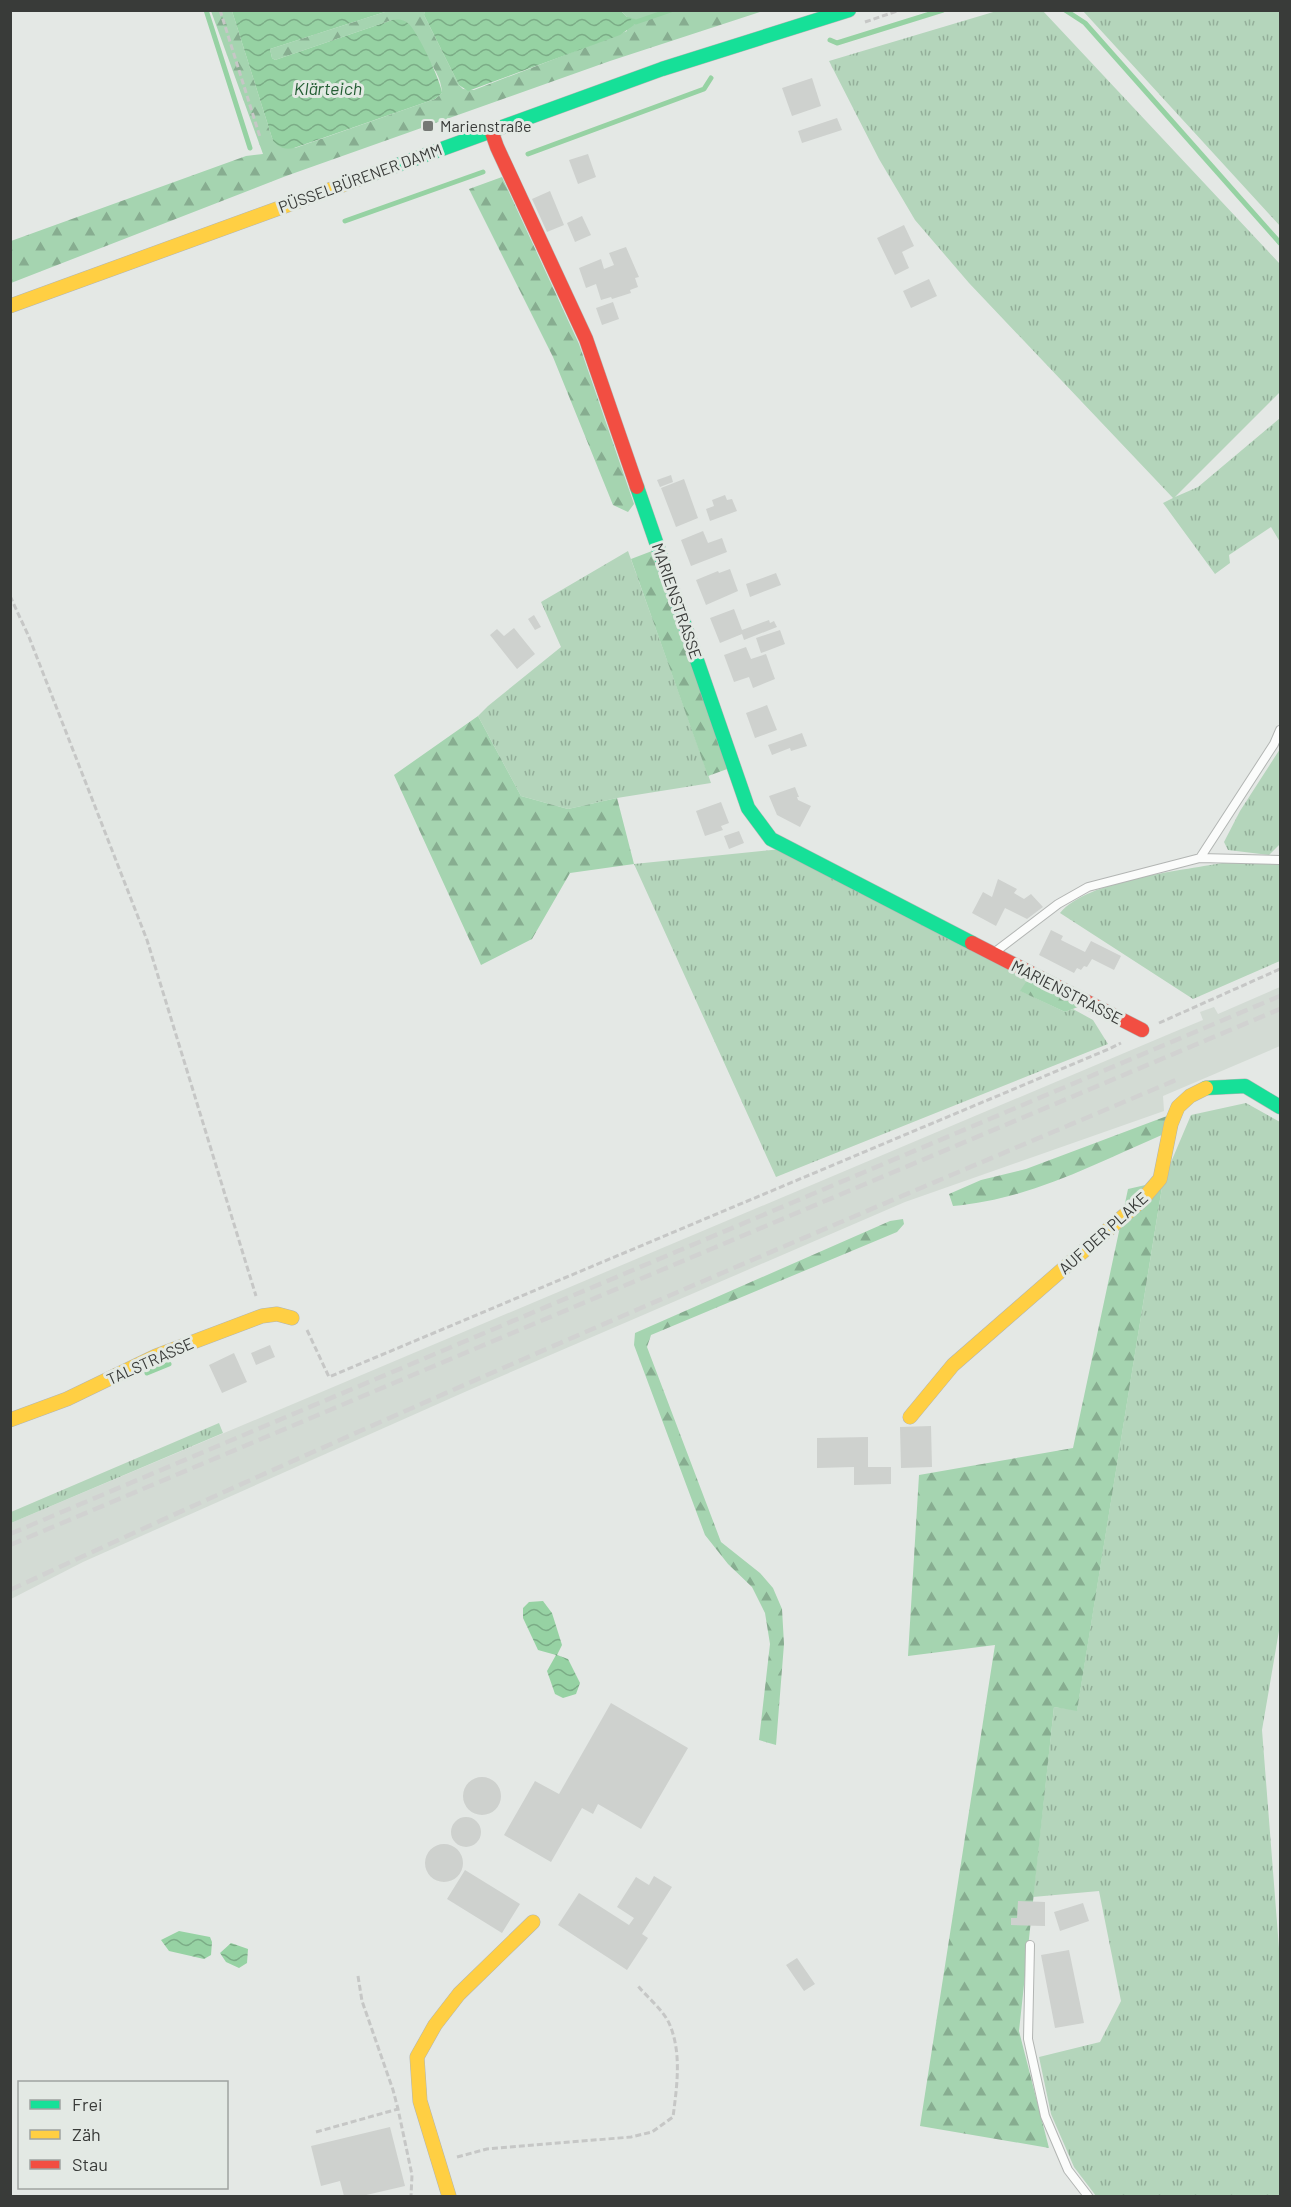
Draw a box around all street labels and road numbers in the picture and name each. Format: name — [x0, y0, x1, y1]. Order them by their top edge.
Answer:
street label: PÜSSELBÜRENER DAMM — [276, 139, 444, 216]
street label: MARIENSTRASSE — [649, 540, 706, 661]
street label: MARIENSTRASSE — [1009, 955, 1126, 1028]
street label: AUF DER PLAKE — [1054, 1188, 1151, 1278]
street label: TALSTRASSE — [103, 1333, 196, 1388]

